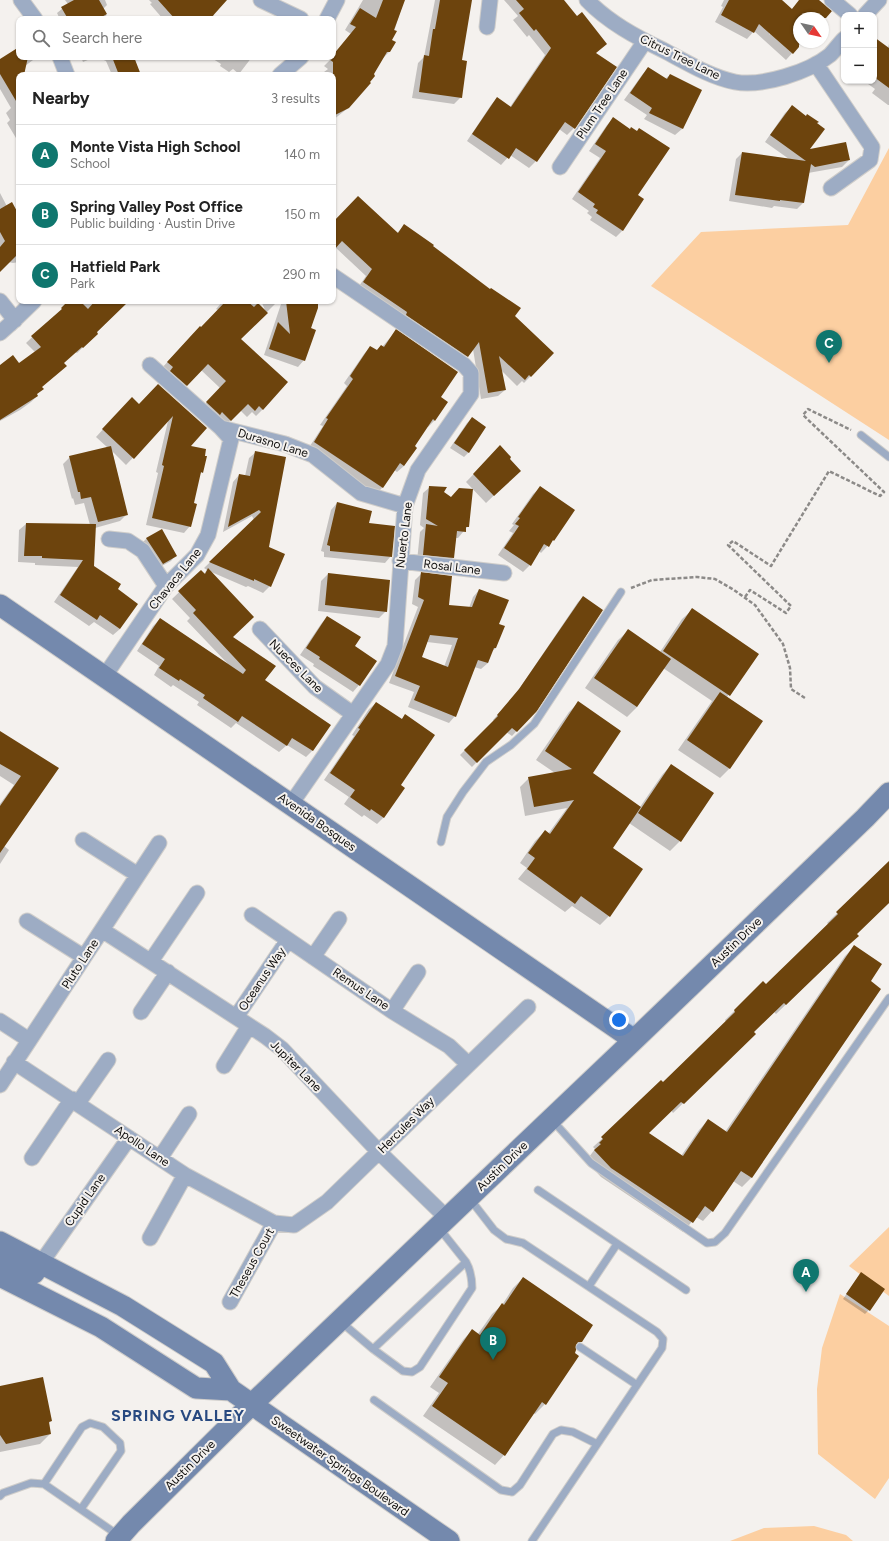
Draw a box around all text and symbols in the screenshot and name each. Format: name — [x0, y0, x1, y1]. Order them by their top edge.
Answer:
north arrow — [793, 12, 829, 48]
map controls — [841, 12, 877, 84]
button: + — [841, 12, 877, 48]
search box — [16, 16, 336, 60]
icon: search — [30, 27, 52, 49]
text: Search here — [62, 29, 142, 47]
street label: Citrus Tree Lane — [638, 32, 723, 83]
button: − — [841, 48, 877, 84]
street label: Plum Tree Lane — [573, 66, 631, 142]
text: Nearby — [32, 88, 90, 108]
text: 3 results — [271, 91, 320, 106]
text: Monte Vista High School — [70, 138, 240, 156]
text: A — [40, 147, 50, 162]
text: 140 m — [284, 147, 320, 162]
text: School — [70, 156, 110, 171]
text: Spring Valley Post Office — [70, 198, 243, 216]
text: B — [41, 207, 49, 222]
text: 150 m — [285, 207, 320, 222]
text: Public building · Austin Drive — [70, 216, 235, 231]
text: Hatfield Park — [70, 258, 160, 276]
text: C — [40, 267, 50, 282]
text: 290 m — [283, 267, 320, 282]
text: Park — [70, 276, 95, 291]
pin: C — [816, 330, 842, 363]
street label: Durasno Lane — [236, 426, 310, 460]
street label: Nuerto Lane — [393, 501, 415, 569]
street label: Chavaca Lane — [146, 545, 204, 612]
street label: Rosal Lane — [423, 557, 482, 577]
street label: Nueces Lane — [266, 636, 326, 696]
street label: Avenida Bosques — [275, 790, 359, 854]
street label: Austin Drive — [708, 914, 765, 970]
street label: Pluto Lane — [59, 936, 101, 991]
street label: Oceanus Way — [236, 944, 289, 1014]
street label: Remus Lane — [330, 965, 392, 1013]
your location — [609, 1010, 629, 1030]
street label: Jupiter Lane — [268, 1038, 325, 1095]
street label: Hercules Way — [375, 1093, 438, 1156]
street label: Apollo Lane — [112, 1123, 172, 1170]
street label: Austin Drive — [474, 1138, 531, 1194]
street label: Cupid Lane — [62, 1171, 108, 1229]
street label: Theseus Court — [227, 1225, 277, 1301]
pin: A — [793, 1259, 819, 1292]
pin: B — [480, 1327, 506, 1360]
district label: SPRING VALLEY — [111, 1406, 245, 1425]
street label: Sweetwater Springs Boulevard — [269, 1413, 411, 1519]
street label: Austin Drive — [162, 1437, 218, 1493]

